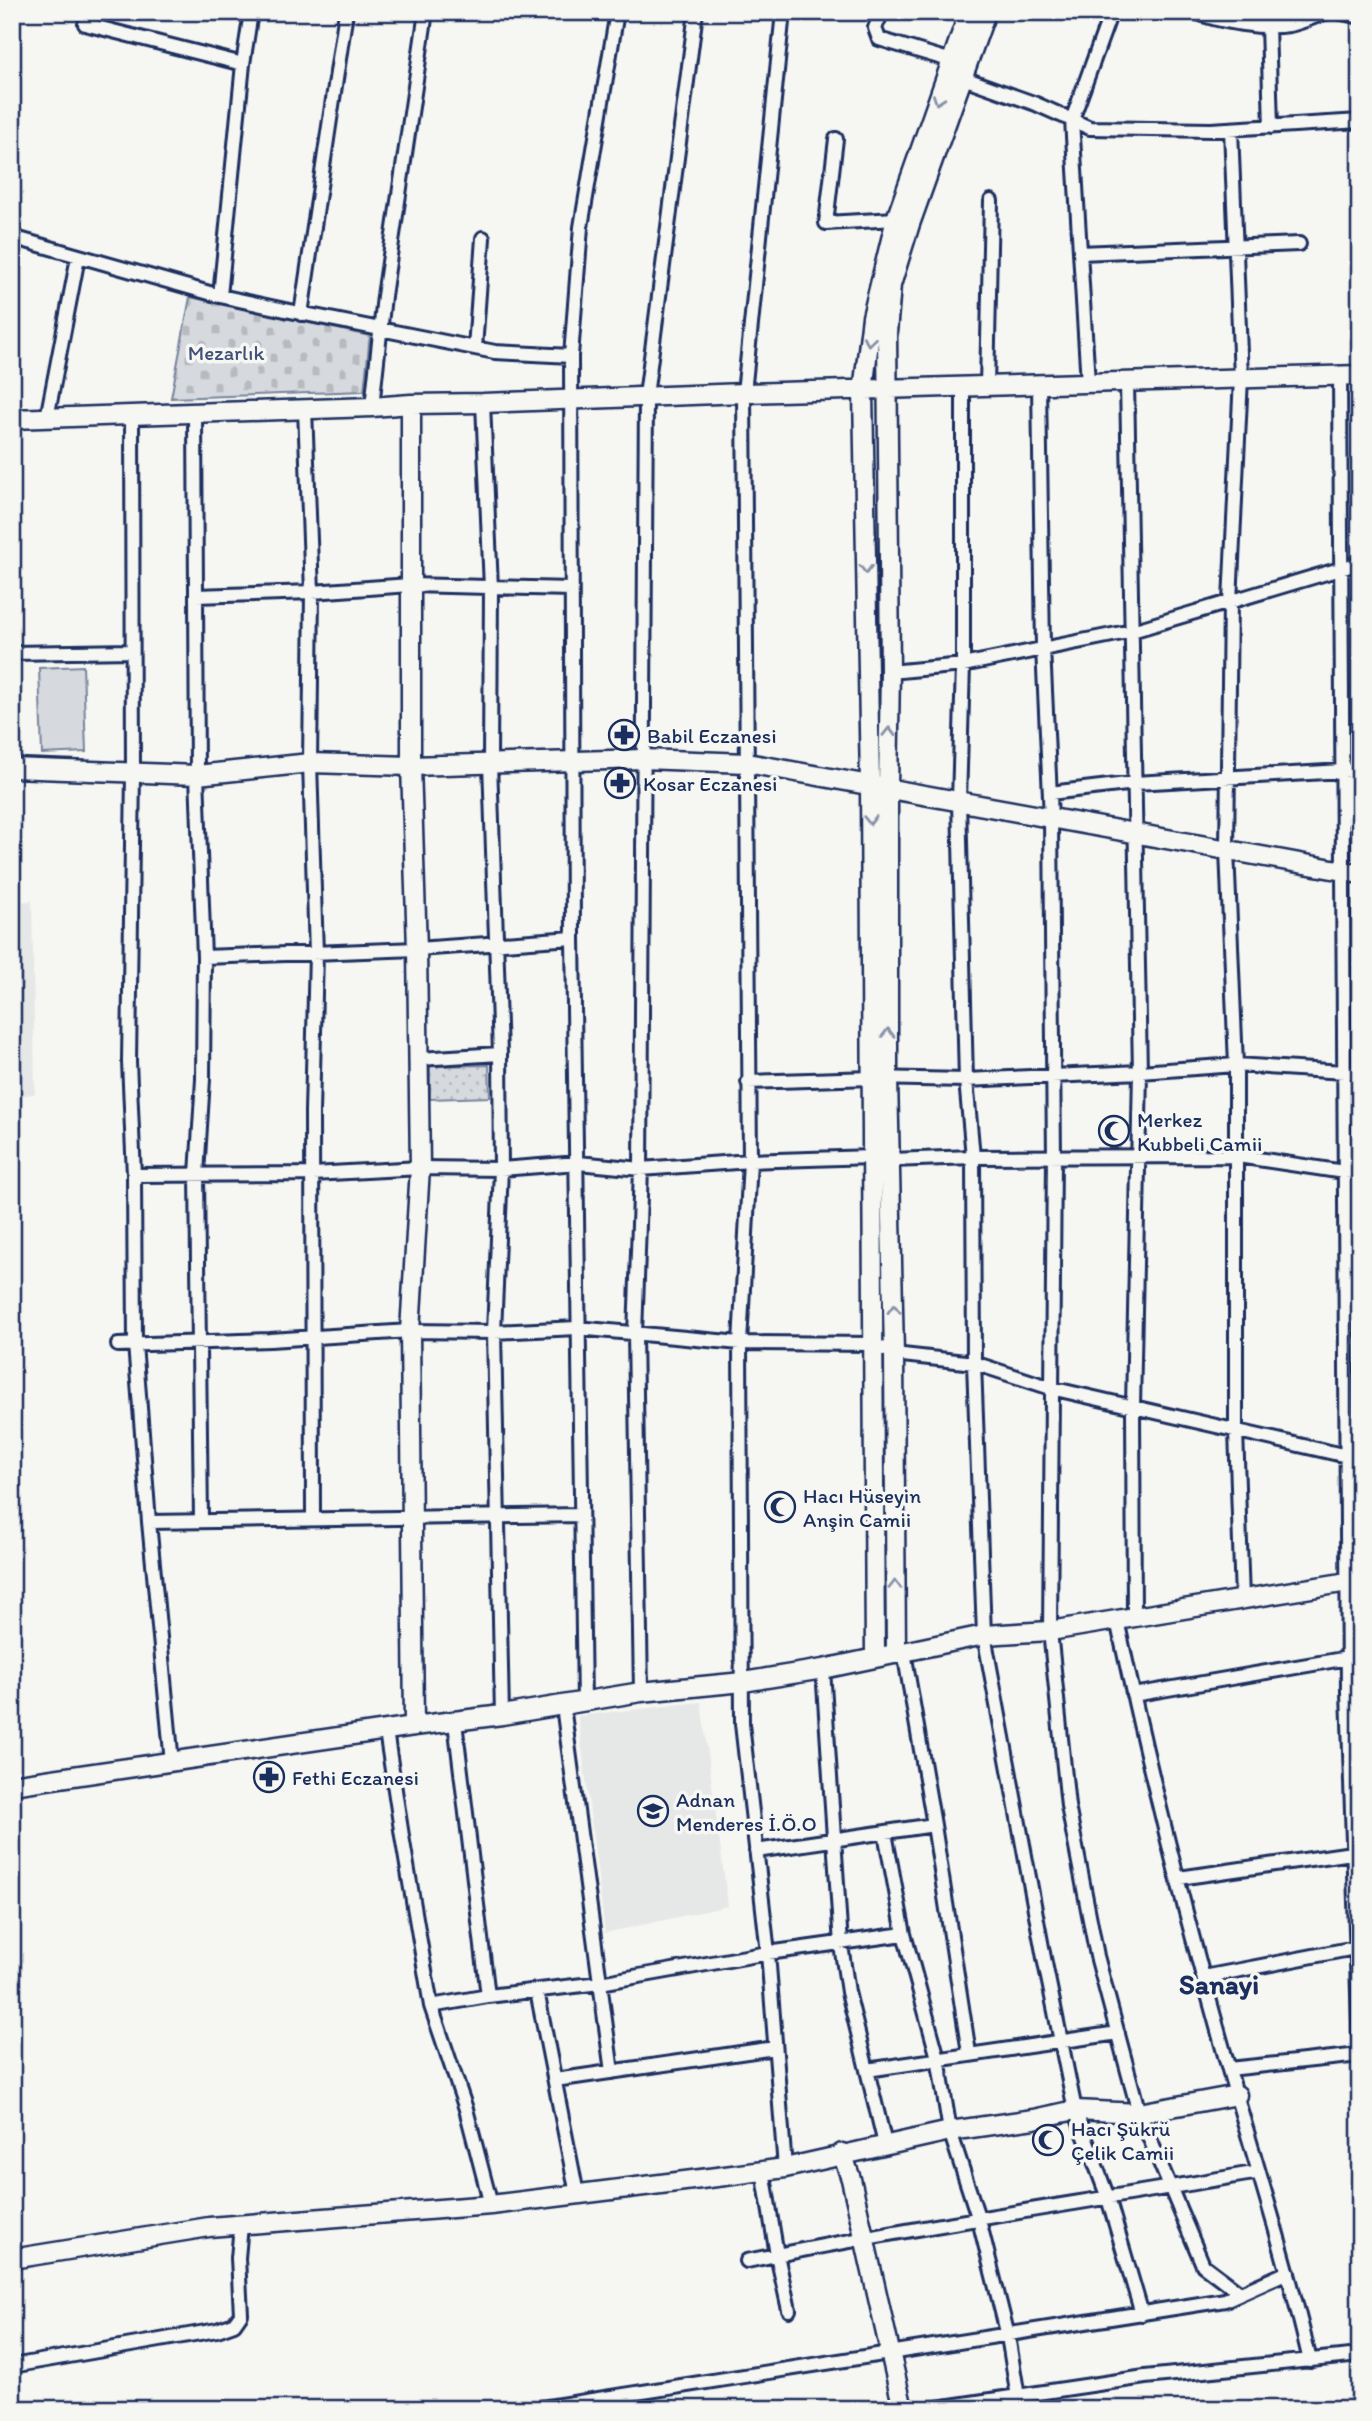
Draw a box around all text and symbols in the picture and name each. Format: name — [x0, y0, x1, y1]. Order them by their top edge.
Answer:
one-way arrow — [932, 93, 946, 105]
one-way arrow — [862, 336, 877, 347]
park label: Mezarlık — [188, 340, 264, 365]
one-way arrow — [858, 564, 874, 574]
pharmacy icon: Babil Eczanesi — [607, 718, 641, 752]
place label: Babil Eczanesi — [647, 723, 777, 748]
one-way arrow — [881, 726, 897, 736]
pharmacy icon: Kosar Eczanesi — [603, 766, 637, 800]
place label: Kosar Eczanesi — [643, 771, 777, 796]
one-way arrow — [862, 816, 878, 826]
one-way arrow — [880, 1027, 896, 1037]
place label: Merkez Kubbeli Camii — [1137, 1107, 1262, 1156]
mosque icon: Merkez Kubbeli Camii — [1097, 1114, 1131, 1148]
one-way arrow — [886, 1303, 901, 1314]
place label: Hacı Hüseyin Anşin Camii — [803, 1483, 921, 1532]
mosque icon: Hacı Hüseyin Anşin Camii — [763, 1490, 797, 1524]
one-way arrow — [887, 1580, 903, 1590]
pharmacy icon: Fethi Eczanesi — [252, 1760, 286, 1794]
place label: Fethi Eczanesi — [292, 1765, 419, 1790]
place label: Adnan Menderes İ.Ö.O — [676, 1787, 817, 1836]
school or university icon: Adnan Menderes İ.Ö.O — [636, 1794, 670, 1828]
district label: Sanayi — [1179, 1967, 1259, 2001]
place label: Hacı Şükrü Çelik Camii — [1071, 2116, 1174, 2165]
mosque icon: Hacı Şükrü Çelik Camii — [1031, 2123, 1065, 2157]

